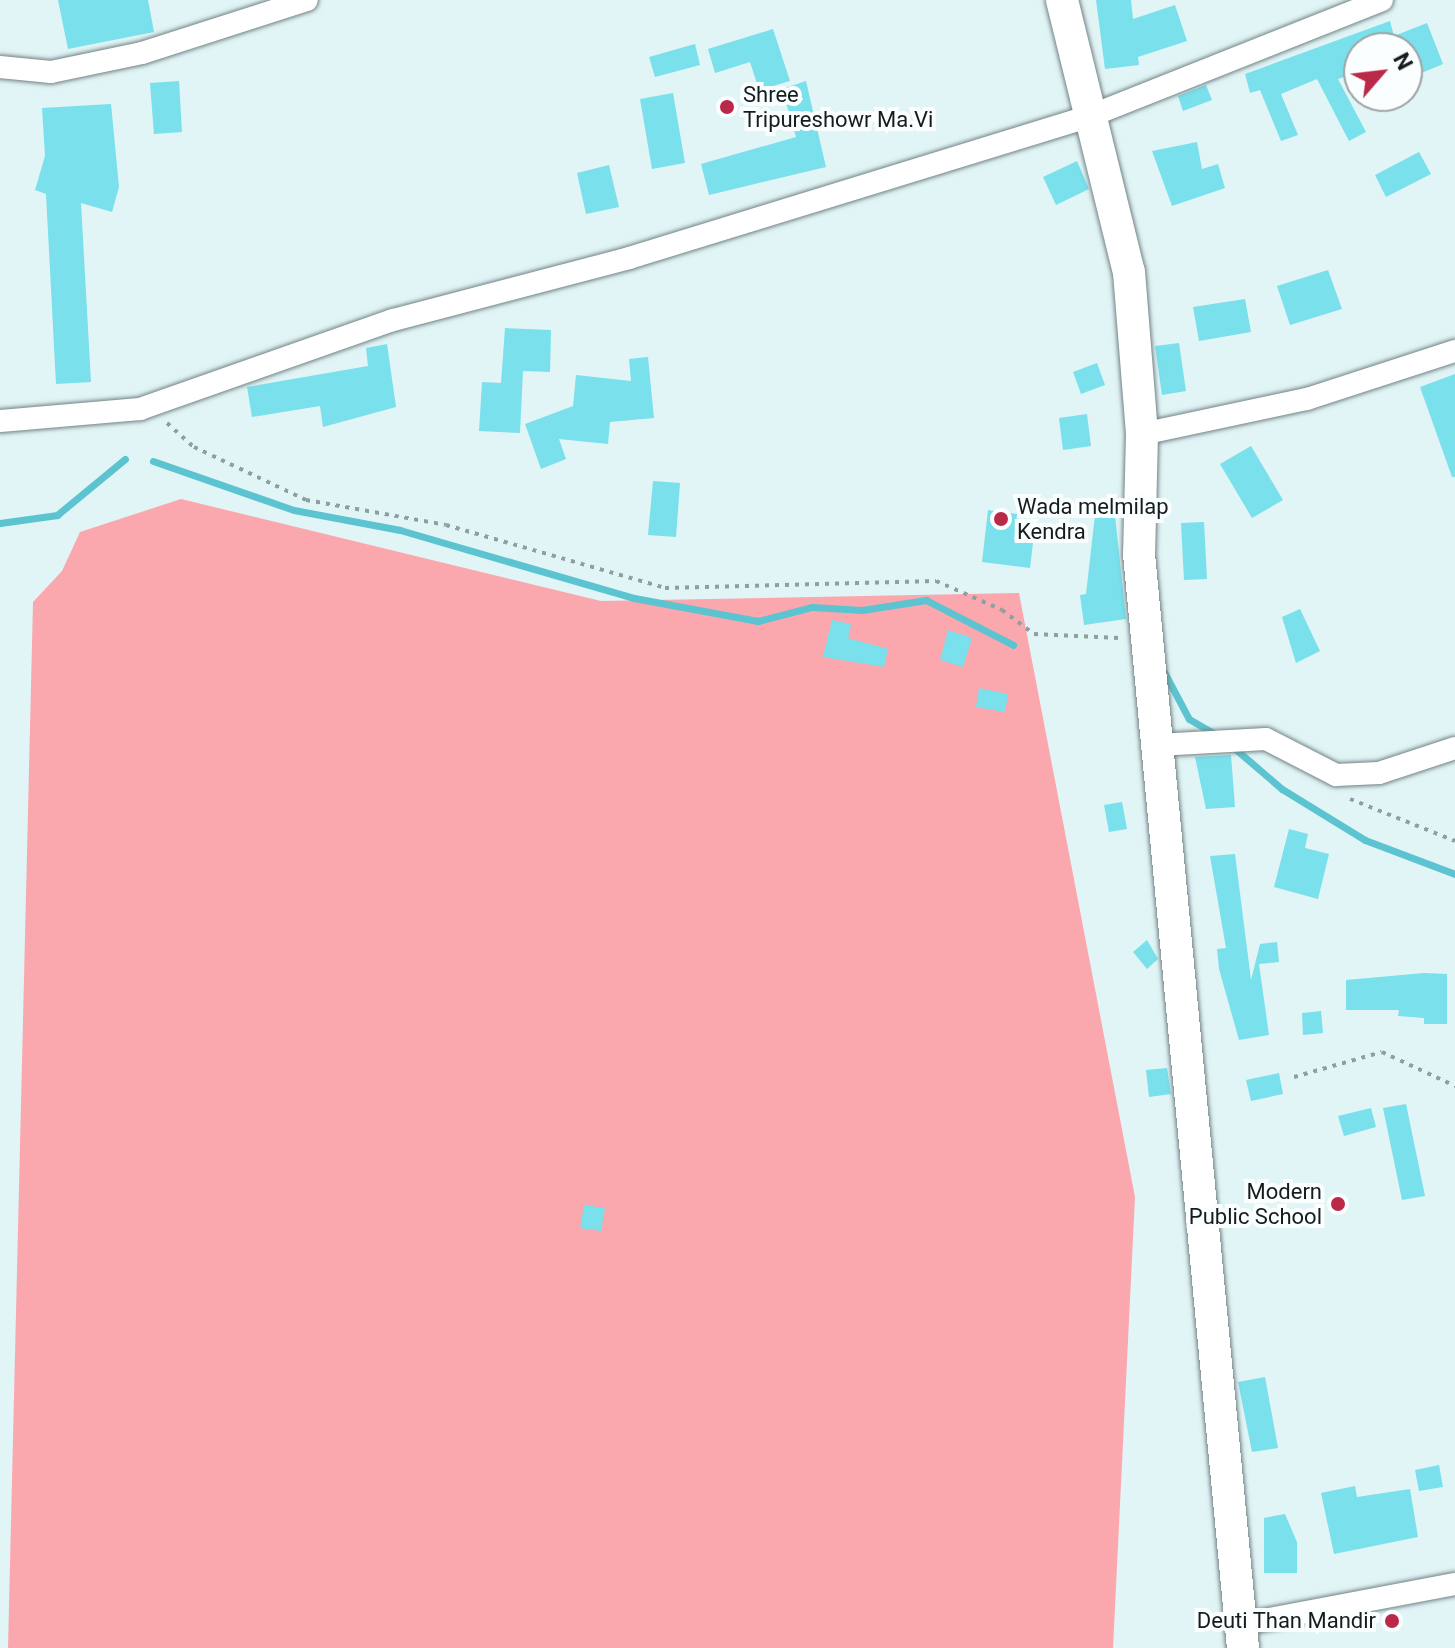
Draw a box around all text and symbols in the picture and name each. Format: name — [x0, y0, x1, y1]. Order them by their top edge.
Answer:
north arrow — [1343, 32, 1423, 112]
text: N — [1388, 49, 1418, 74]
place label: Shree Tripureshowr Ma.Vi — [743, 81, 933, 132]
marker: Shree Tripureshowr Ma.Vi — [718, 98, 736, 116]
place label: Wada melmilap Kendra — [1017, 493, 1169, 544]
marker: Wada melmilap Kendra — [992, 510, 1010, 528]
place label: Modern Public School — [1189, 1178, 1322, 1230]
marker: Modern Public School — [1329, 1195, 1347, 1213]
place label: Deuti Than Mandir — [1196, 1608, 1376, 1634]
marker: Deuti Than Mandir — [1383, 1612, 1401, 1630]

